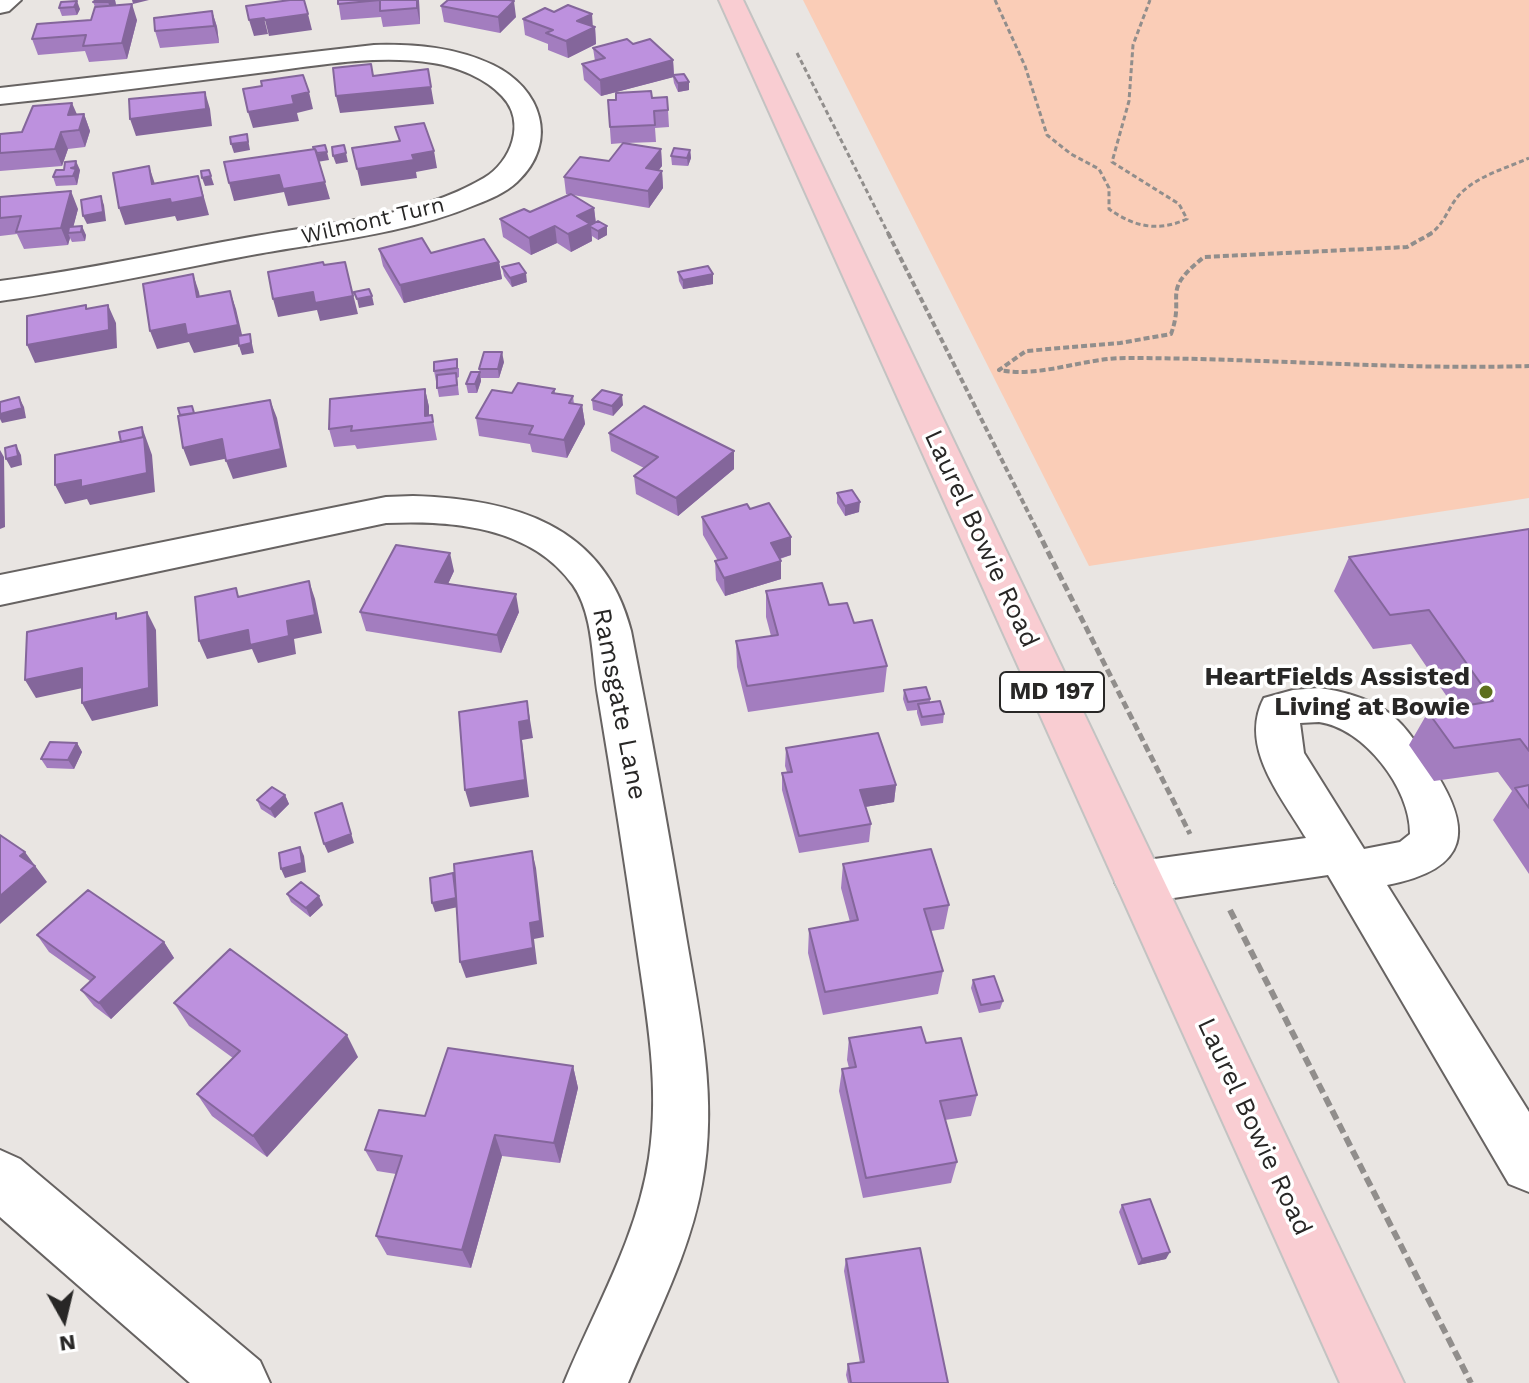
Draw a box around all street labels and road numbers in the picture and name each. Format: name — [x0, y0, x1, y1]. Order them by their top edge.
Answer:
street label: Wilmont Turn — [299, 192, 447, 250]
street label: Laurel Bowie Road — [917, 425, 1045, 653]
street label: Ramsgate Lane — [585, 605, 653, 803]
road number: MD 197 — [1000, 672, 1104, 712]
street label: Laurel Bowie Road — [1190, 1013, 1318, 1241]

